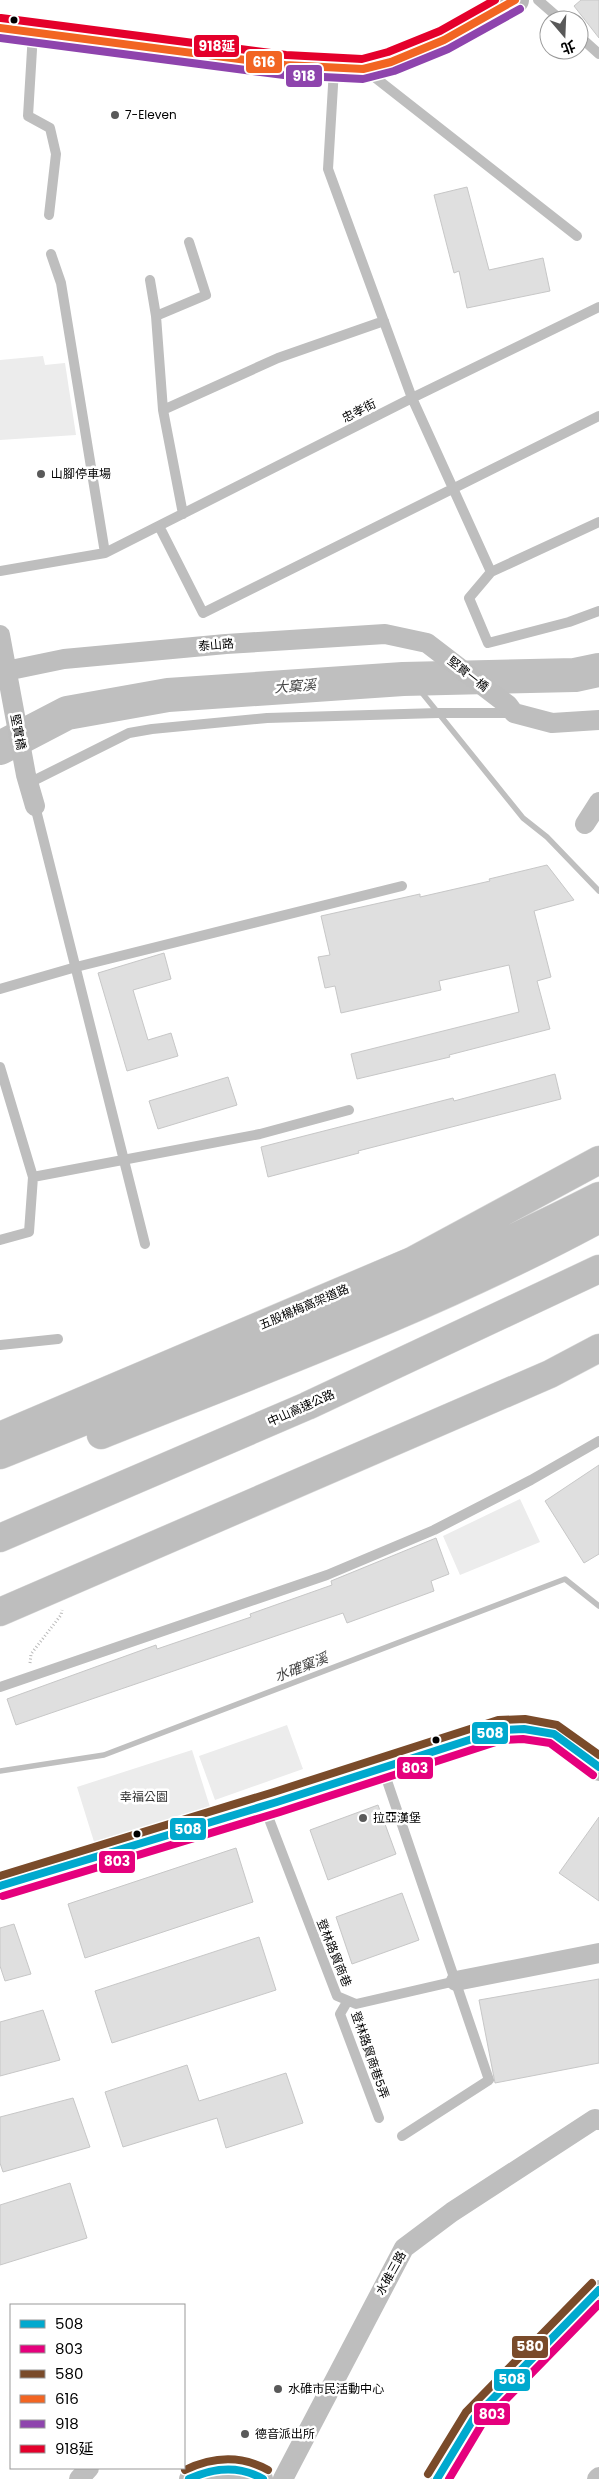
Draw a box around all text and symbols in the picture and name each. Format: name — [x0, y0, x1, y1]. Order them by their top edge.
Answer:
north arrow — [539, 10, 589, 60]
unlabelled marker — [9, 15, 19, 25]
line badge: 918延 — [193, 34, 240, 58]
text: 918延 — [199, 36, 235, 56]
text: 北 — [558, 36, 578, 59]
line badge: 616 — [245, 50, 283, 74]
text: 616 — [252, 52, 276, 72]
line badge: 918 — [285, 64, 323, 88]
text: 918 — [293, 66, 315, 86]
place label: 7-Eleven — [125, 106, 177, 123]
marker: 7-Eleven — [109, 109, 121, 121]
street label: 忠孝街 — [339, 395, 379, 426]
place label: 山腳停車場 — [51, 465, 111, 482]
marker: 山腳停車場 — [35, 468, 47, 480]
street label: 泰山路 — [197, 634, 235, 655]
street label: 堅實一橋 — [444, 652, 492, 695]
water label: 大窠溪 — [273, 674, 319, 697]
street label: 堅實橋 — [7, 713, 30, 751]
street label: 五股楊梅高架道路 — [256, 1280, 351, 1333]
street label: 中山高速公路 — [264, 1385, 337, 1430]
water label: 水確窠溪 — [271, 1647, 333, 1686]
line badge: 508 — [471, 1721, 509, 1745]
text: 508 — [476, 1723, 504, 1743]
unlabelled marker — [431, 1735, 441, 1745]
line badge: 803 — [396, 1756, 434, 1780]
text: 803 — [402, 1758, 428, 1778]
park label: 幸福公園 — [120, 1788, 168, 1805]
place label: 拉亞漢堡 — [373, 1809, 421, 1826]
marker: 拉亞漢堡 — [357, 1812, 369, 1824]
line badge: 508 — [169, 1817, 207, 1841]
text: 508 — [174, 1819, 202, 1839]
unlabelled marker — [132, 1829, 142, 1839]
line badge: 803 — [98, 1850, 136, 1874]
text: 803 — [104, 1851, 130, 1871]
street label: 登林路貿商巷 — [313, 1916, 356, 1989]
street label: 登林路貿商巷5弄 — [348, 2009, 393, 2101]
street label: 水碓三路 — [371, 2248, 410, 2298]
legend — [10, 2304, 185, 2469]
text: 508 — [55, 2313, 83, 2334]
line badge: 580 — [511, 2335, 549, 2359]
text: 580 — [516, 2336, 544, 2356]
text: 803 — [55, 2338, 83, 2359]
text: 580 — [55, 2363, 83, 2384]
line badge: 508 — [493, 2368, 531, 2392]
text: 508 — [498, 2369, 526, 2389]
place label: 水碓市民活動中心 — [288, 2380, 384, 2397]
marker: 水碓市民活動中心 — [272, 2383, 284, 2395]
text: 616 — [55, 2388, 79, 2409]
line badge: 803 — [473, 2402, 511, 2426]
text: 803 — [479, 2404, 505, 2424]
text: 918 — [55, 2413, 79, 2434]
place label: 德音派出所 — [255, 2425, 315, 2442]
marker: 德音派出所 — [239, 2428, 251, 2440]
text: 918延 — [55, 2438, 94, 2459]

